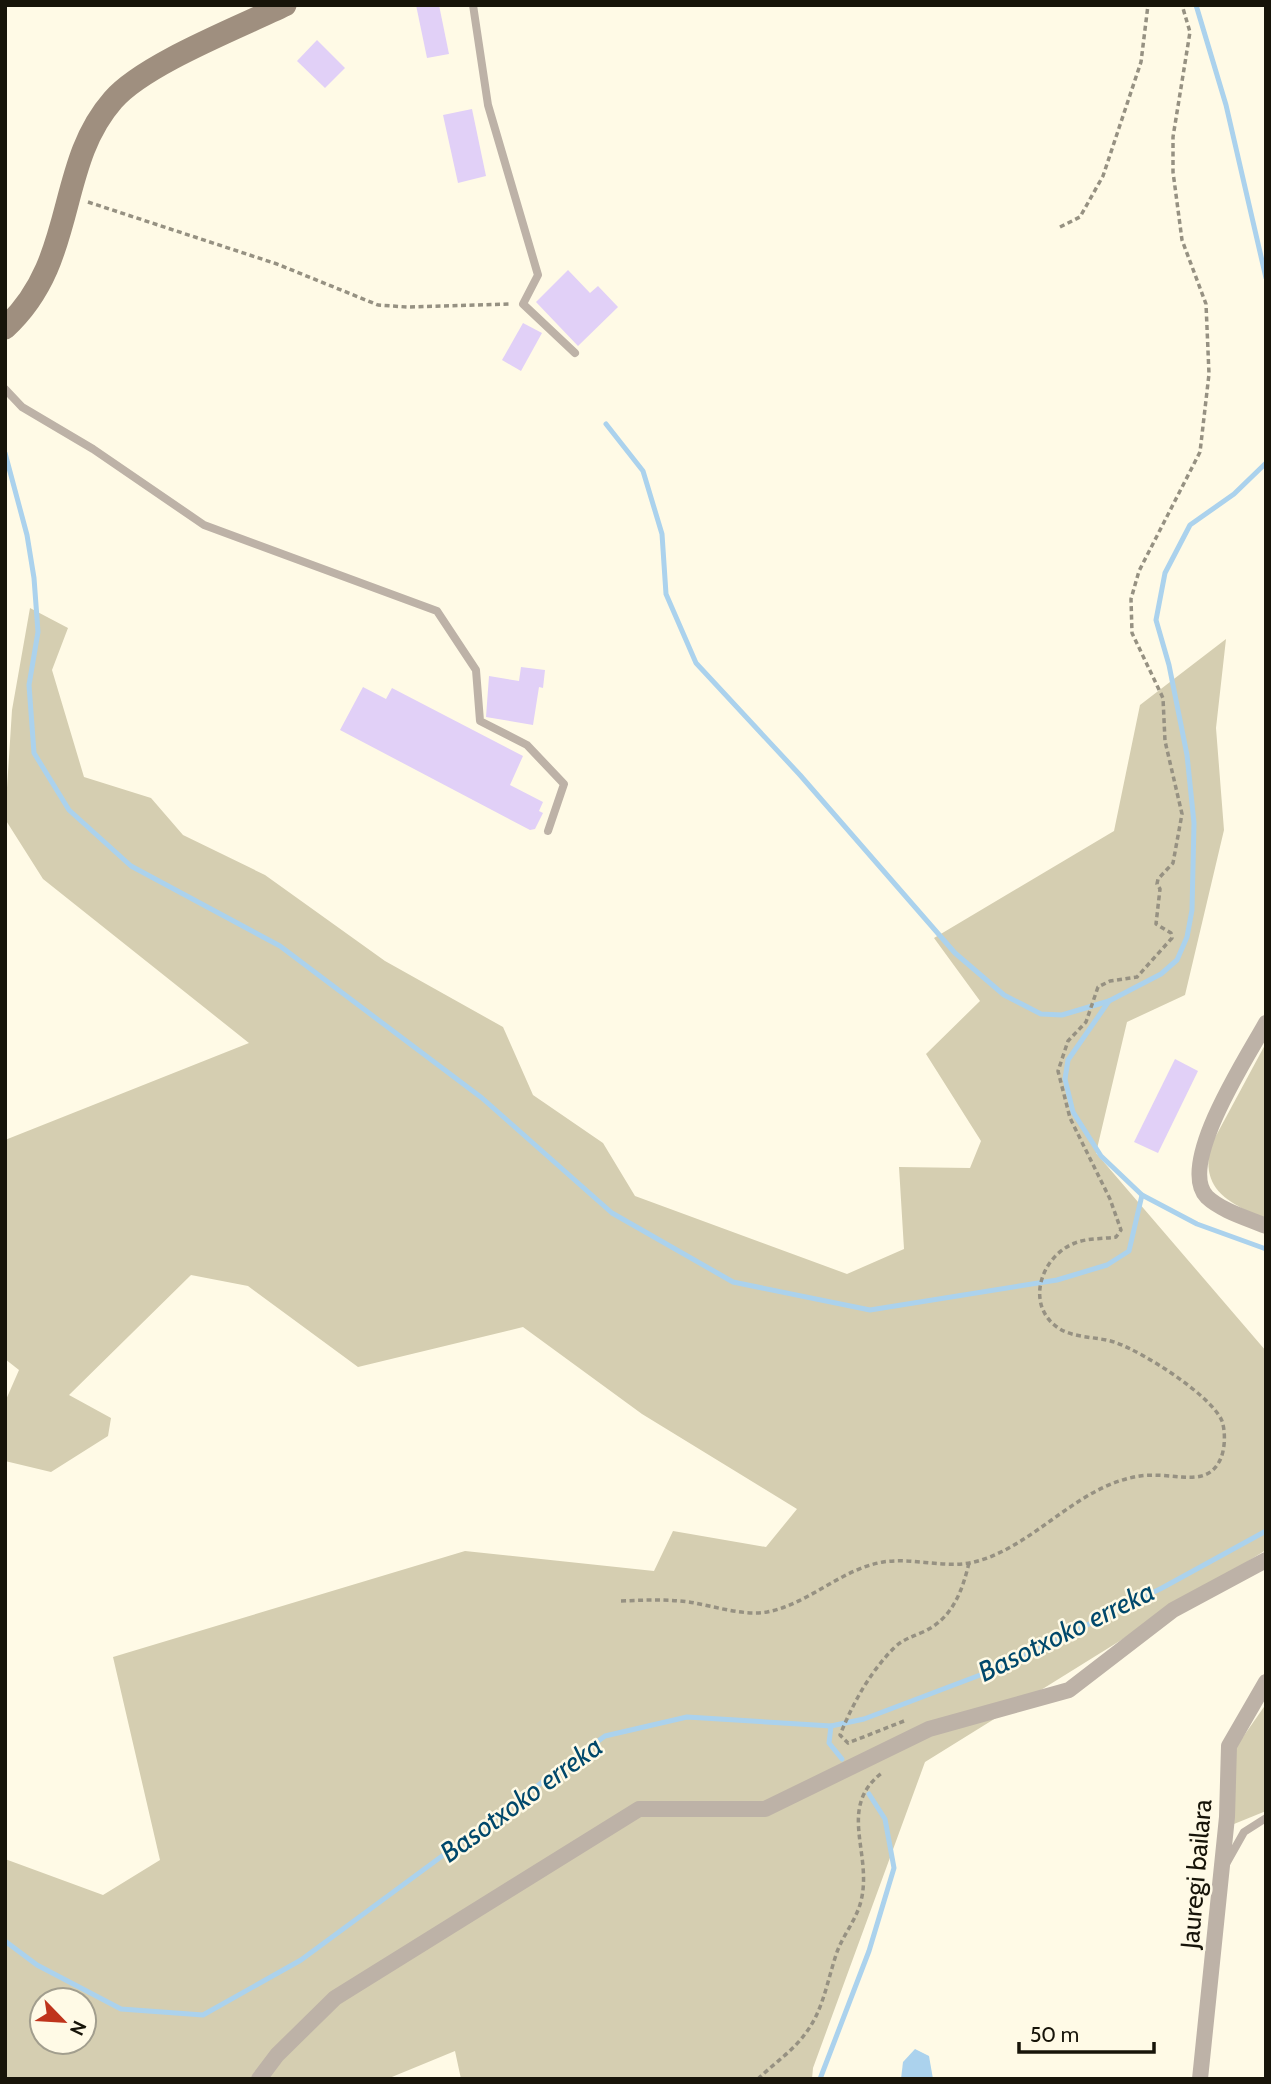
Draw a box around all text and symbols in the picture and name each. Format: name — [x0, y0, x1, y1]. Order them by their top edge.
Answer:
water label: Basotxoko erreka — [972, 1574, 1160, 1688]
water label: Basotxoko erreka — [433, 1729, 609, 1869]
street label: Jauregi bailara — [1173, 1797, 1219, 1951]
north arrow — [28, 1986, 98, 2056]
scale bar — [1019, 2010, 1154, 2054]
text: N — [65, 2017, 91, 2039]
text: 50 m — [1030, 2022, 1079, 2047]

